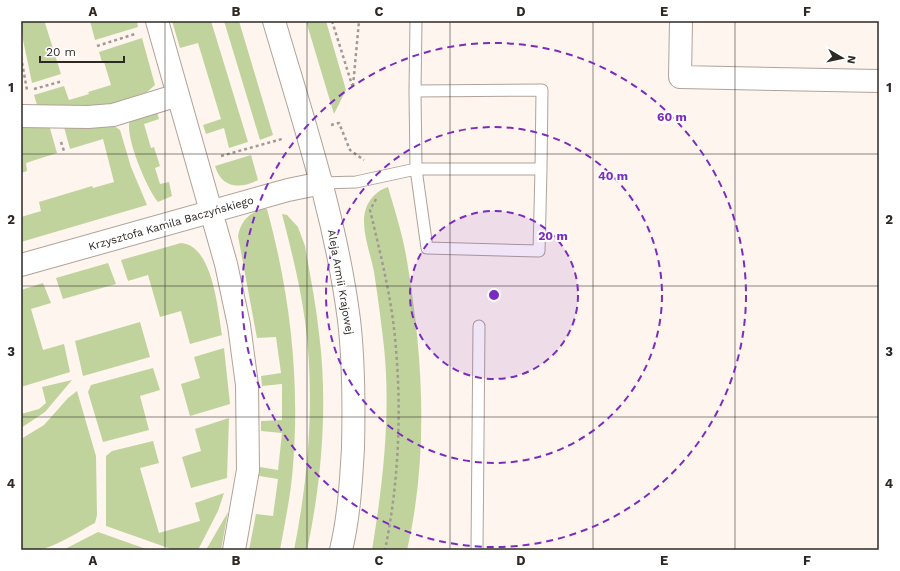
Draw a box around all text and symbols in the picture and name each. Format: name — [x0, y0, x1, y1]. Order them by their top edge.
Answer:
text: A — [89, 4, 98, 19]
text: B — [232, 4, 241, 19]
text: C — [375, 4, 384, 19]
text: D — [516, 4, 526, 19]
text: E — [660, 4, 668, 19]
text: F — [803, 4, 811, 19]
scale bar — [40, 38, 124, 64]
north arrow — [822, 38, 862, 78]
text: 20 m — [46, 45, 76, 59]
text: N — [844, 54, 858, 65]
text: 1 — [8, 80, 14, 95]
text: 1 — [886, 80, 892, 95]
text: 60 m — [657, 110, 687, 124]
text: 40 m — [598, 169, 628, 183]
street label: Krzysztofa Kamila Baczyńskiego — [87, 194, 255, 253]
text: 2 — [7, 212, 15, 227]
text: 2 — [885, 212, 893, 227]
street label: Aleja Armii Krajowej — [325, 229, 356, 336]
text: 20 m — [538, 229, 568, 243]
centre of rings — [487, 288, 501, 302]
text: 3 — [7, 344, 15, 359]
text: 3 — [885, 344, 893, 359]
text: 4 — [7, 476, 16, 491]
text: 4 — [885, 476, 894, 491]
text: A — [89, 553, 98, 568]
text: B — [232, 553, 241, 568]
text: C — [375, 553, 384, 568]
text: D — [516, 553, 526, 568]
text: E — [660, 553, 668, 568]
text: F — [803, 553, 811, 568]

